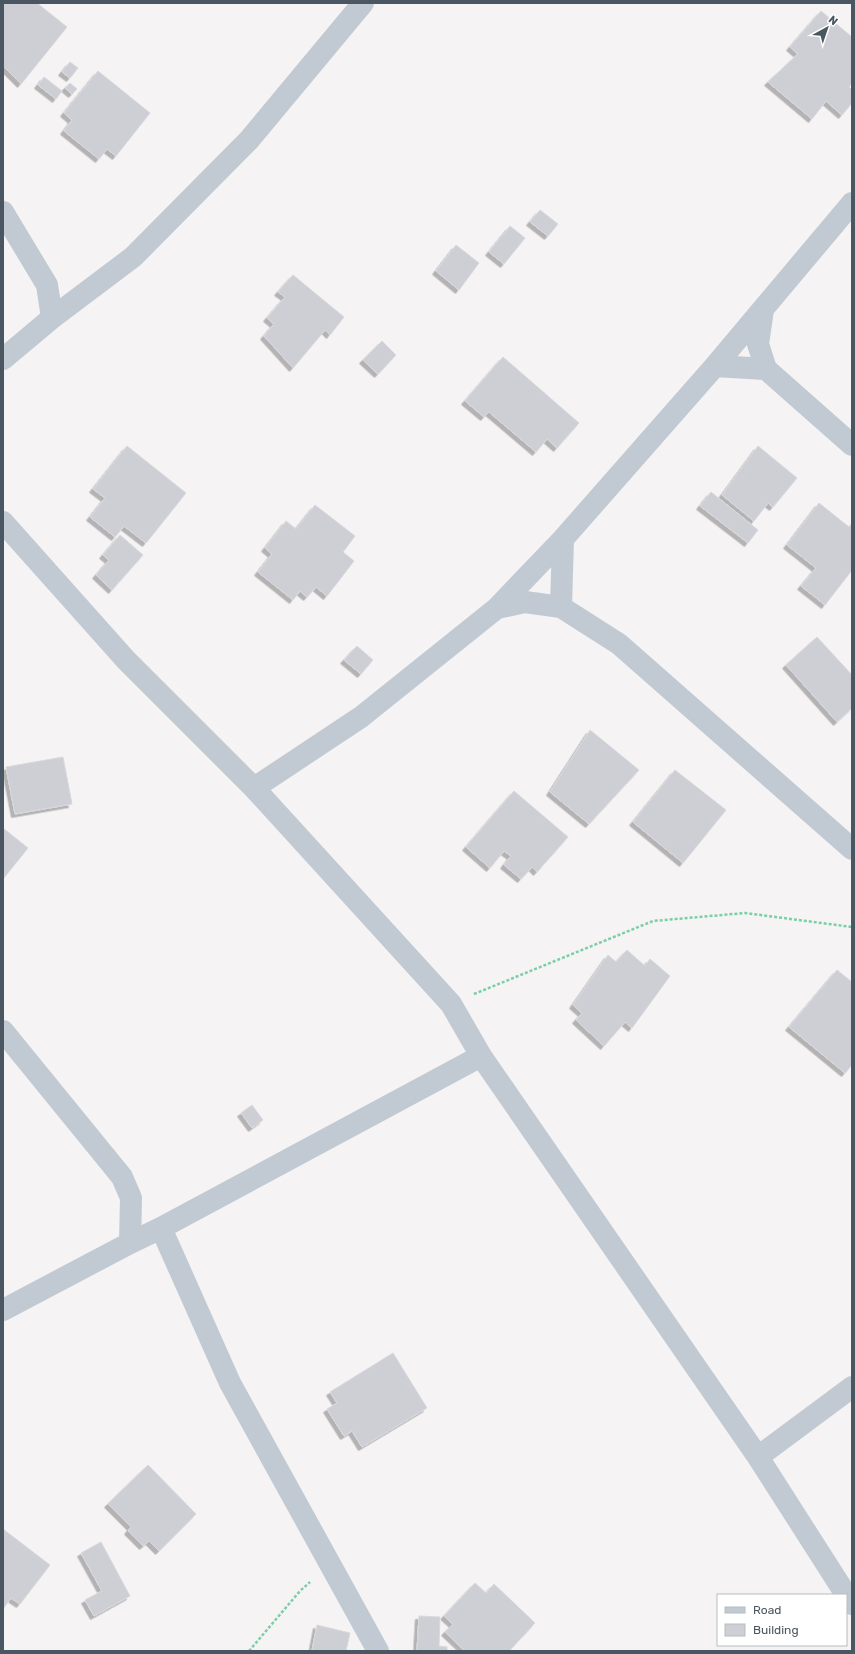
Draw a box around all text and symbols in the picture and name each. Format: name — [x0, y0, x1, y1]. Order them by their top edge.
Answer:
north arrow — [807, 8, 847, 48]
text: N — [826, 13, 840, 28]
legend — [717, 1594, 847, 1646]
text: Road — [753, 1603, 781, 1617]
text: Building — [753, 1623, 799, 1637]

